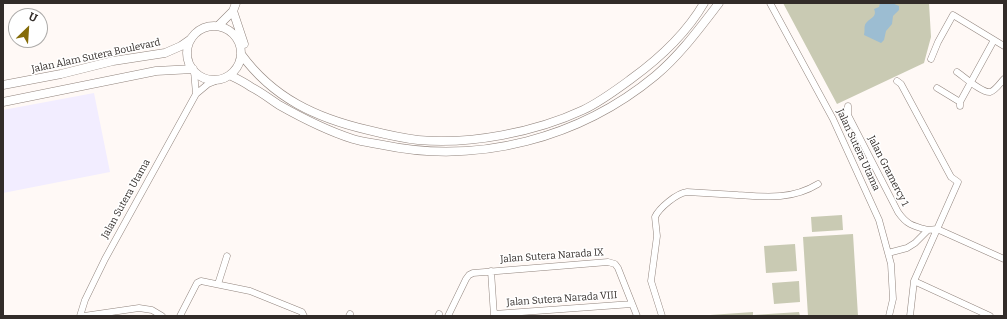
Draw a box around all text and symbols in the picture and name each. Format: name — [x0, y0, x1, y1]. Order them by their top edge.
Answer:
north arrow — [8, 8, 48, 48]
text: U — [26, 10, 39, 25]
street label: Jalan Alam Sutera Boulevard — [30, 36, 162, 76]
street label: Jalan Sutera Utama — [834, 107, 882, 193]
street label: Jalan Gramercy 1 — [865, 134, 911, 208]
street label: Jalan Sutera Utama — [99, 157, 153, 241]
street label: Jalan Sutera Narada IX — [500, 246, 604, 266]
street label: Jalan Sutera Narada VIII — [506, 289, 618, 309]

